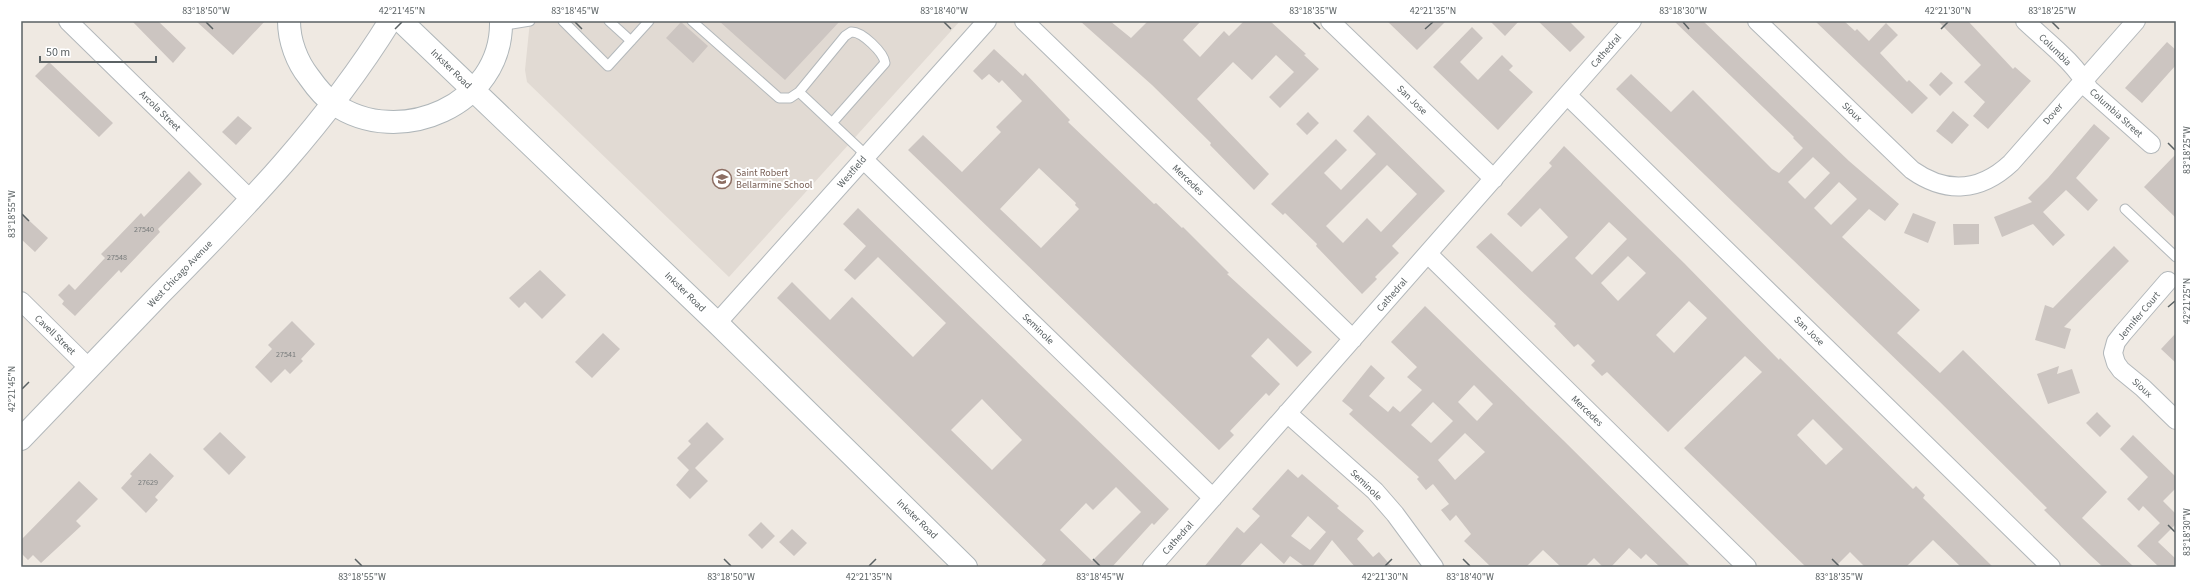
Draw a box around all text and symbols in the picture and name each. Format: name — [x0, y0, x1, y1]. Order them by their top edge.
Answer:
text: 83°18'50"W — [182, 4, 230, 18]
text: 42°21'45"N — [379, 4, 425, 18]
text: 83°18'45"W — [551, 4, 599, 18]
text: 83°18'40"W — [920, 4, 968, 18]
text: 83°18'35"W — [1289, 4, 1337, 18]
text: 42°21'35"N — [1410, 4, 1456, 18]
text: 83°18'30"W — [1659, 4, 1707, 18]
text: 42°21'30"N — [1925, 4, 1971, 18]
text: 83°18'25"W — [2028, 4, 2076, 18]
street label: Cathedral — [1587, 31, 1625, 71]
street label: Columbia — [2036, 31, 2074, 69]
scale bar — [40, 38, 156, 64]
text: 50 m — [46, 44, 70, 61]
street label: Inkster Road — [427, 46, 475, 92]
street label: San Jose — [1394, 82, 1430, 118]
street label: Columbia Street — [2086, 85, 2146, 141]
street label: Arcola Street — [136, 87, 184, 135]
street label: Sioux — [1839, 99, 1866, 125]
street label: Dover — [2040, 100, 2067, 128]
text: 83°18'25"W — [2180, 126, 2194, 174]
street label: Westfield — [834, 153, 870, 191]
street label: Mercedes — [1169, 161, 1207, 199]
place label: Saint Robert Bellarmine School — [736, 166, 813, 192]
school or university icon: Saint Robert Bellarmine School — [711, 168, 733, 190]
text: 83°18'55"W — [5, 190, 19, 238]
house number: 27540 — [134, 224, 154, 235]
street label: West Chicago Avenue — [144, 237, 216, 311]
house number: 27548 — [107, 252, 127, 263]
street label: Inkster Road — [661, 269, 709, 315]
street label: Cathedral — [1373, 275, 1411, 315]
text: 42°21'25"N — [2180, 278, 2194, 324]
street label: Jennifer Court — [2114, 288, 2164, 343]
street label: Seminole — [1019, 310, 1057, 348]
street label: Cavell Street — [31, 312, 79, 359]
street label: San Jose — [1791, 313, 1827, 349]
house number: 27541 — [276, 349, 296, 360]
text: 42°21'45"N — [5, 366, 19, 412]
street label: Sioux — [2129, 375, 2156, 401]
street label: Mercedes — [1568, 392, 1606, 430]
street label: Seminole — [1347, 466, 1385, 504]
house number: 27629 — [138, 477, 158, 488]
street label: Inkster Road — [893, 496, 941, 542]
text: 83°18'30"W — [2180, 508, 2194, 556]
street label: Cathedral — [1159, 518, 1197, 558]
text: 83°18'55"W — [338, 570, 386, 584]
text: 83°18'50"W — [707, 570, 755, 584]
text: 42°21'35"N — [846, 570, 892, 584]
text: 83°18'45"W — [1076, 570, 1124, 584]
text: 42°21'30"N — [1362, 570, 1408, 584]
text: 83°18'40"W — [1446, 570, 1494, 584]
text: 83°18'35"W — [1815, 570, 1863, 584]

